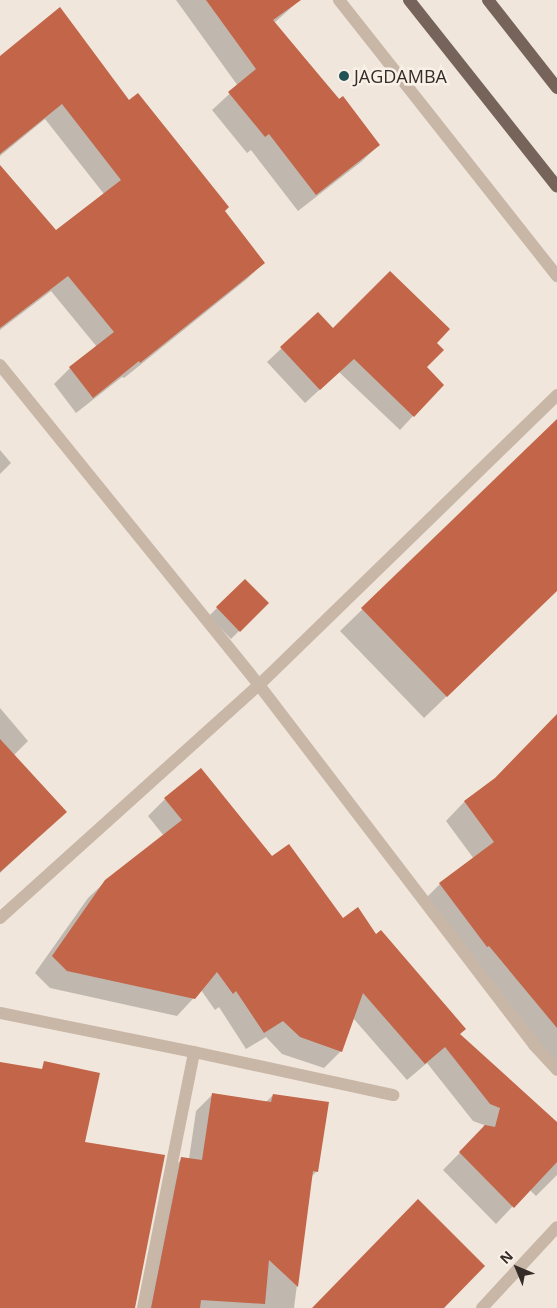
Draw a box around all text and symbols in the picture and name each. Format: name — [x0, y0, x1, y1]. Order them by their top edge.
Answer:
place label: JAGDAMBA — [354, 65, 447, 87]
marker: JAGDAMBA — [338, 70, 350, 82]
north arrow — [492, 1243, 542, 1293]
text: N — [495, 1246, 517, 1268]

